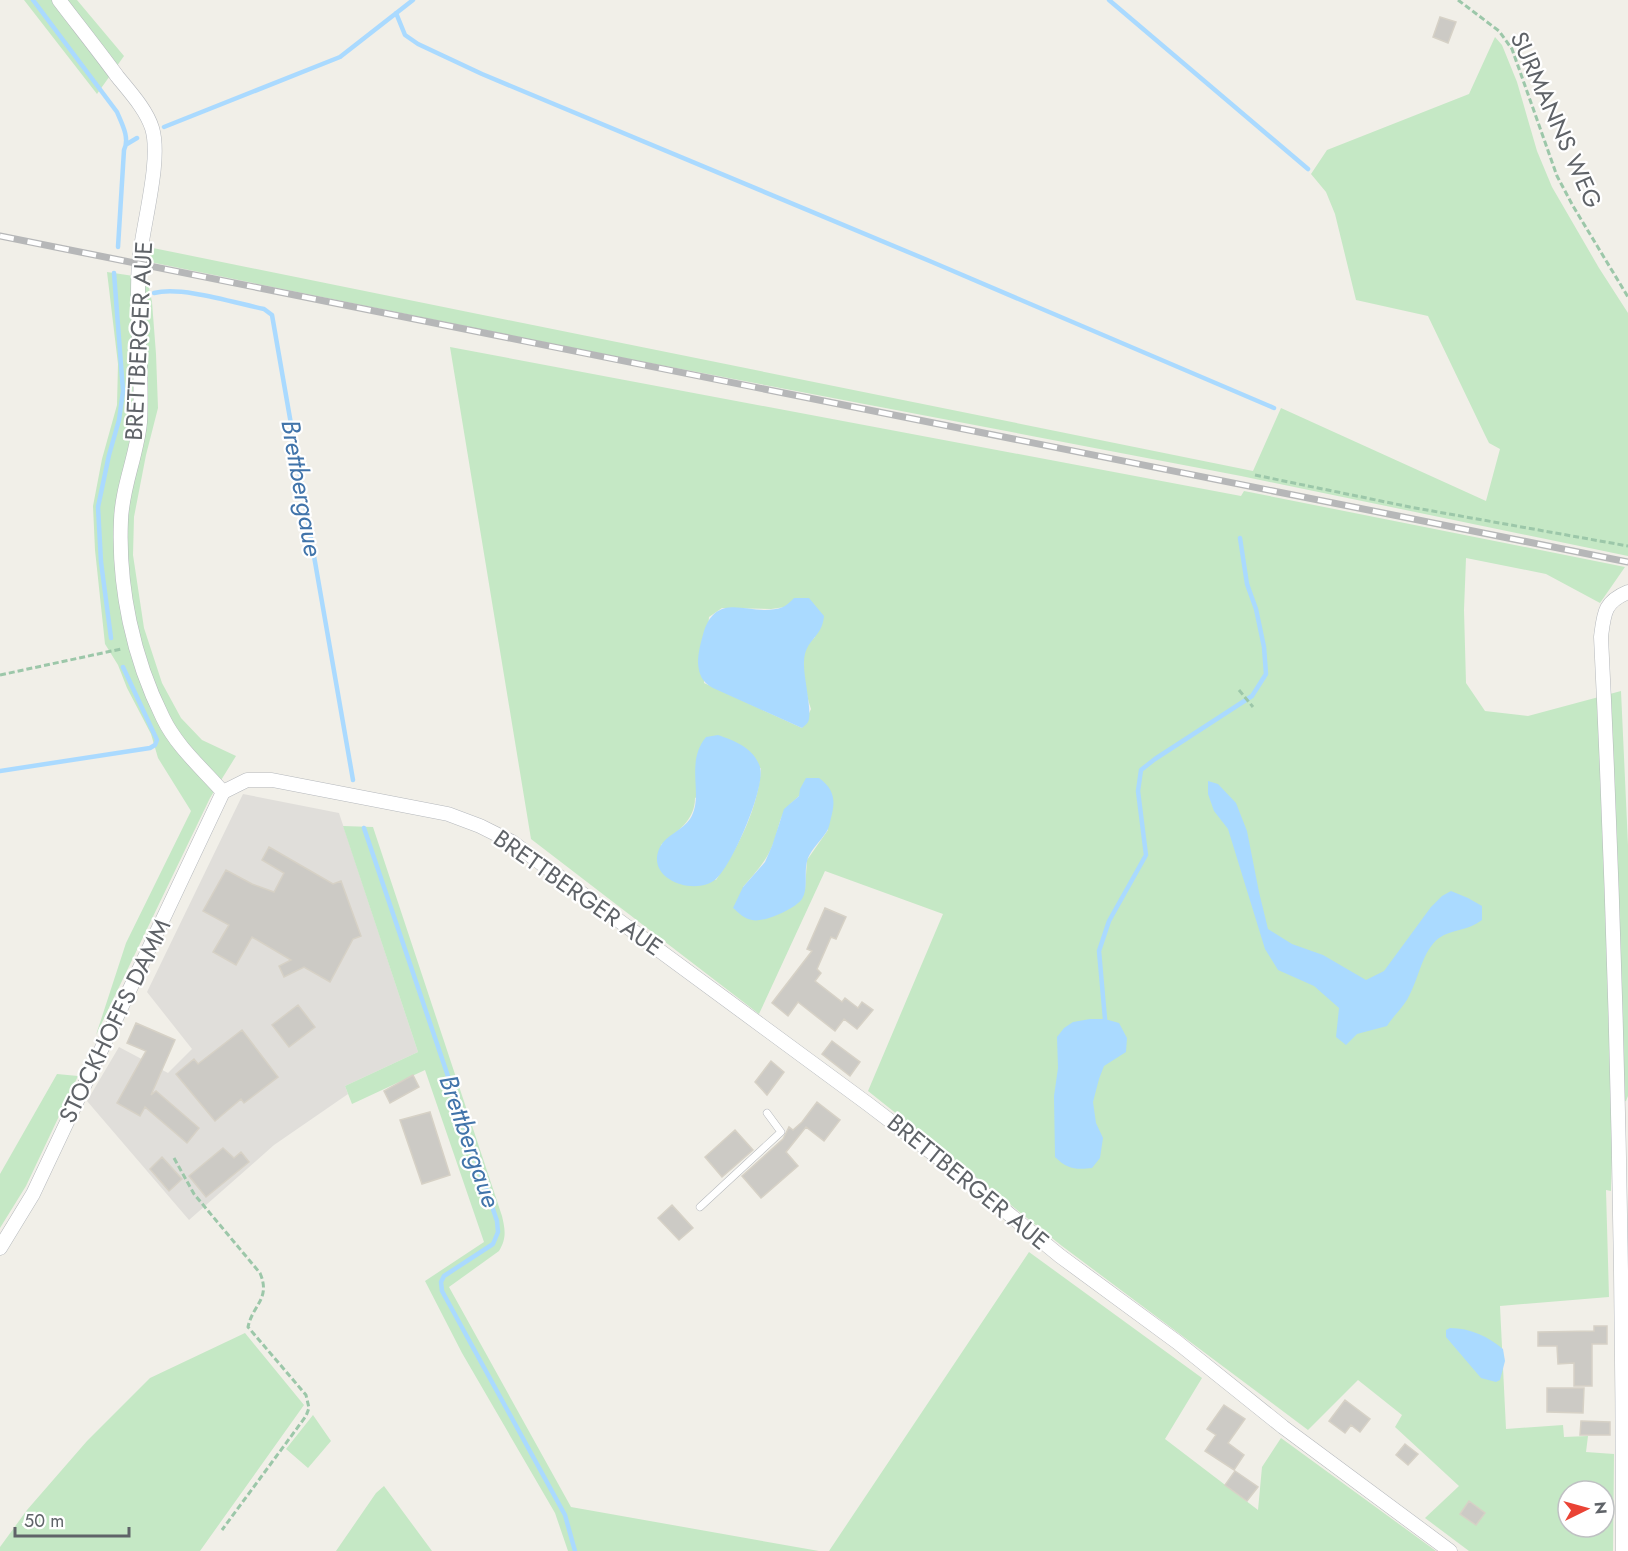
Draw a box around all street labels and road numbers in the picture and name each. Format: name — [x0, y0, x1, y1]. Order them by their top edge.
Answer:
street label: SURMANNS WEG — [1502, 26, 1611, 214]
street label: BRETTBERGER AUE — [116, 240, 161, 442]
street label: BRETTBERGER AUE — [486, 821, 670, 964]
street label: STOCKHOFFS DAMM — [50, 913, 179, 1129]
street label: BRETTBERGER AUE — [880, 1105, 1057, 1258]

